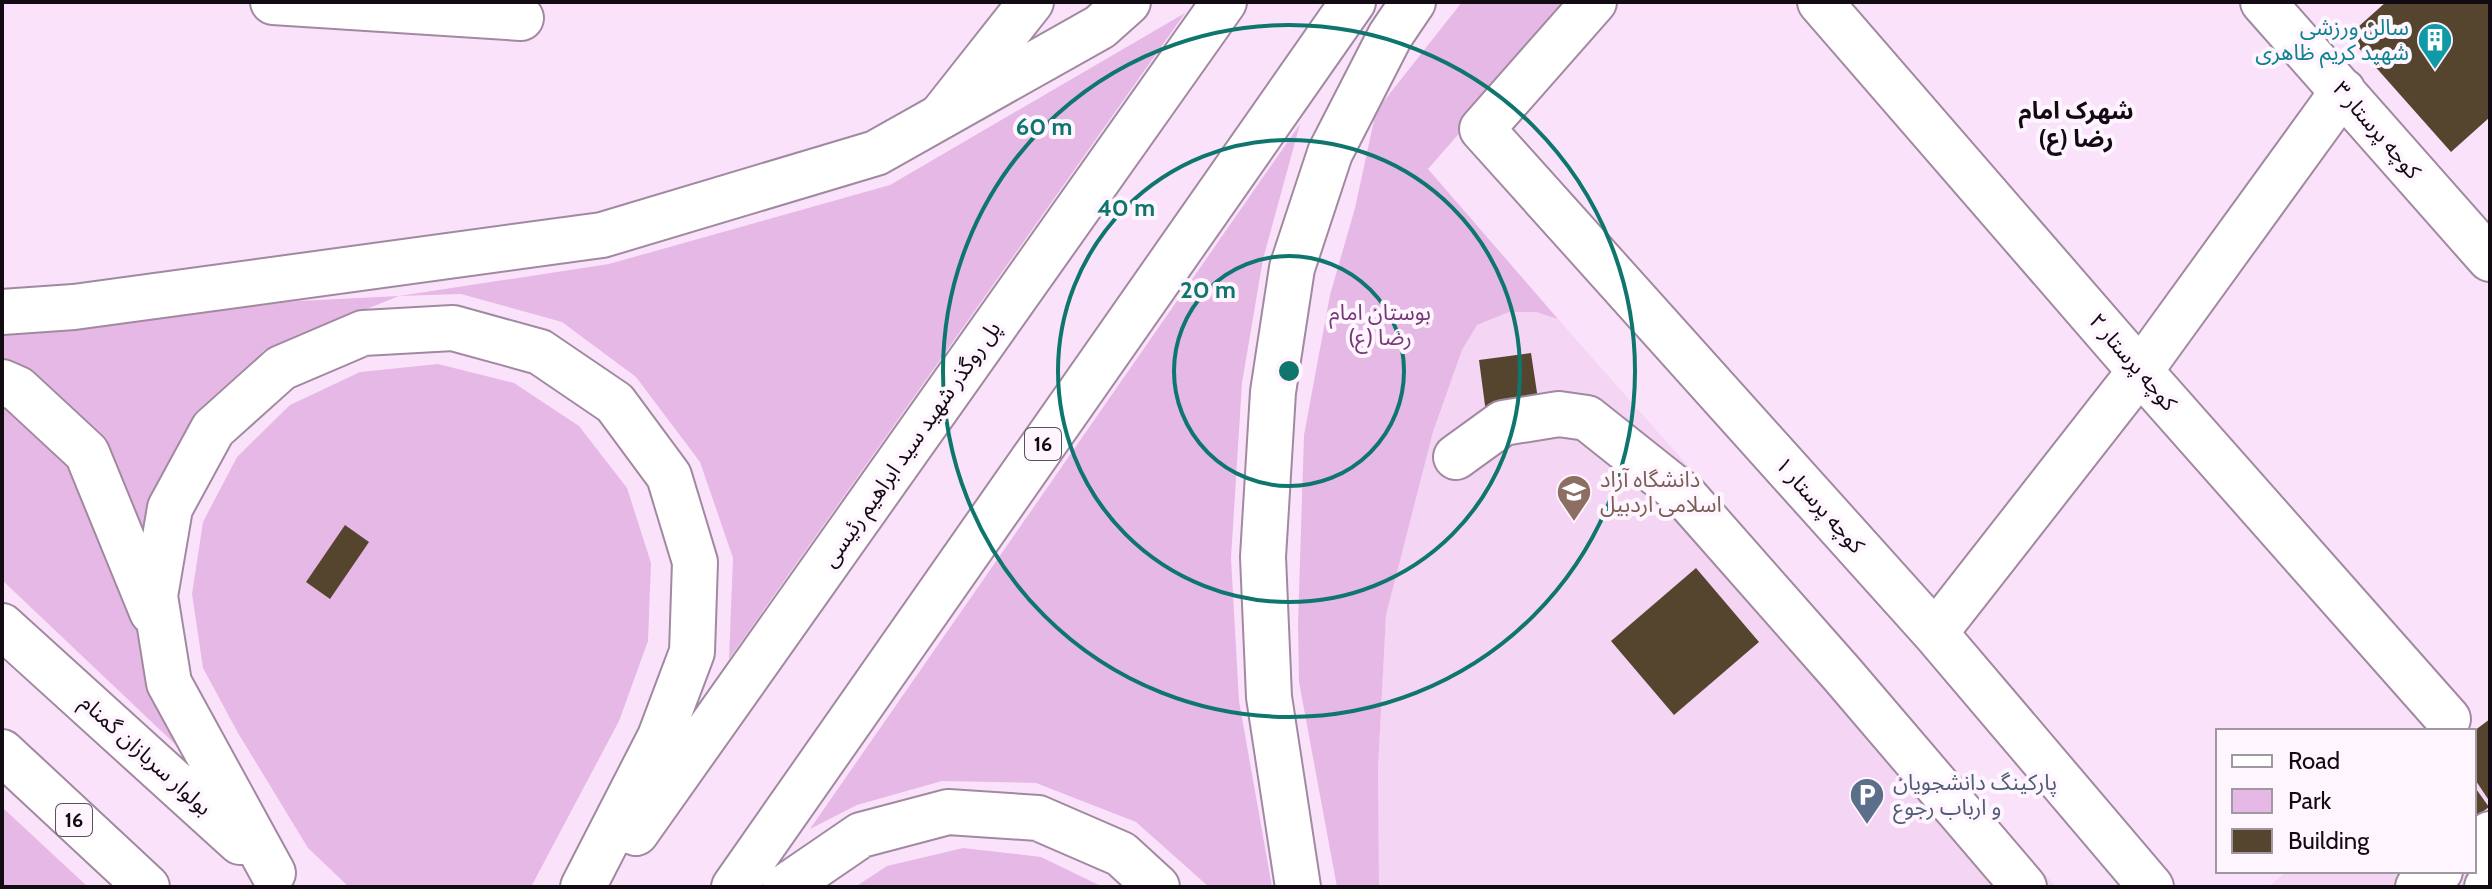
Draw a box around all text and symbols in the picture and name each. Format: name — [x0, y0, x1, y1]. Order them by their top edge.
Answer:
place label: سالن ورزشی شهید کریم ظاهری — [2255, 14, 2409, 69]
building icon: سالن ورزشی شهید کریم ظاهری — [2416, 21, 2454, 71]
street label: کوچه پرستار ۳ — [2327, 76, 2427, 186]
district label: شهرک امام رضا (ع) — [2019, 96, 2133, 156]
text: 60 m — [1016, 112, 1072, 141]
text: 40 m — [1097, 193, 1155, 222]
text: 20 m — [1180, 275, 1236, 304]
park label: بوستان امام رضا (ع) — [1329, 299, 1431, 354]
street label: کوچه پرستار ۲ — [2083, 308, 2183, 418]
street label: پل روگذر شهید سید ابراهیم رئیسی — [816, 316, 1009, 574]
centre of rings — [1275, 357, 1303, 385]
road number: 16 — [1025, 428, 1061, 460]
street label: کوچه پرستار ۱ — [1769, 451, 1871, 560]
place label: دانشگاه آزاد اسلامی اردبیل — [1600, 466, 1722, 518]
school or university icon: دانشگاه آزاد اسلامی اردبیل — [1555, 473, 1593, 523]
street label: بولوار سربازان گمنام — [73, 689, 217, 823]
legend — [2216, 729, 2476, 873]
text: Road — [2288, 746, 2340, 775]
place label: پارکینگ دانشجویان و ارباب رجوع — [1893, 769, 2057, 824]
parking icon: پارکینگ دانشجویان و ارباب رجوع — [1848, 776, 1886, 826]
text: Park — [2288, 786, 2331, 815]
road number: 16 — [56, 804, 92, 836]
text: Building — [2288, 826, 2370, 855]

